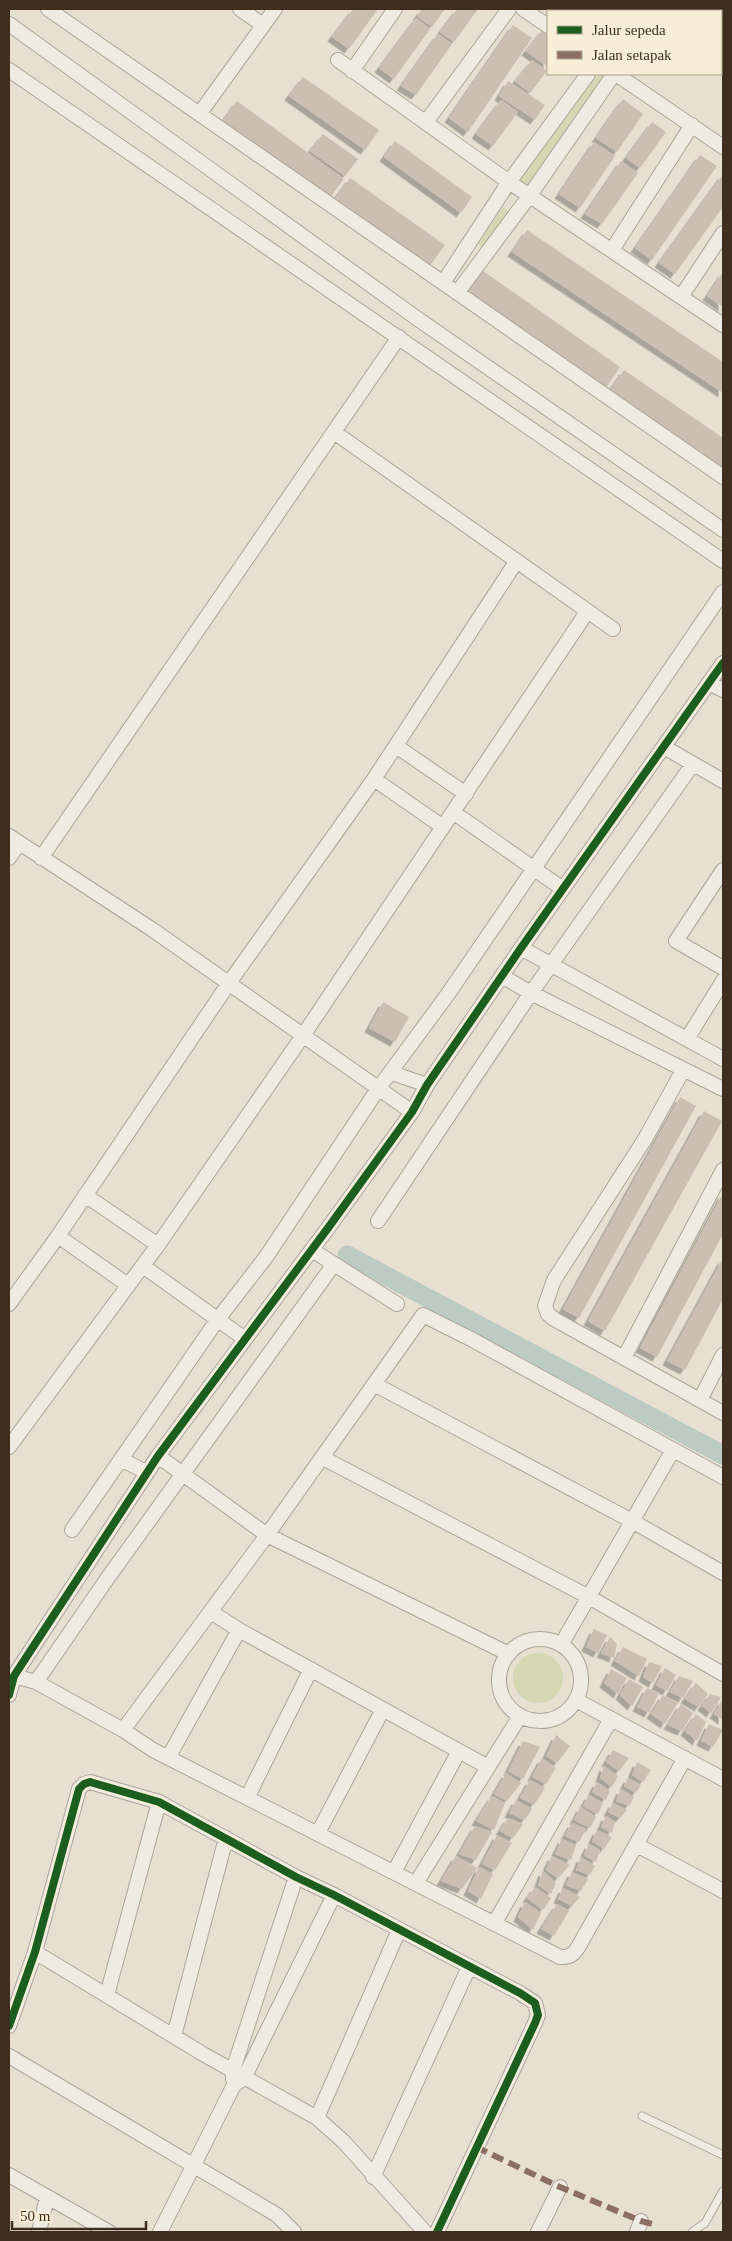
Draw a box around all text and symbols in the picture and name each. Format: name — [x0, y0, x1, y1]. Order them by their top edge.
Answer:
legend — [547, 10, 722, 75]
text: Jalur sepeda — [592, 22, 666, 38]
text: Jalan setapak — [592, 47, 672, 63]
scale bar — [12, 2198, 146, 2230]
text: 50 m — [20, 2208, 51, 2224]

